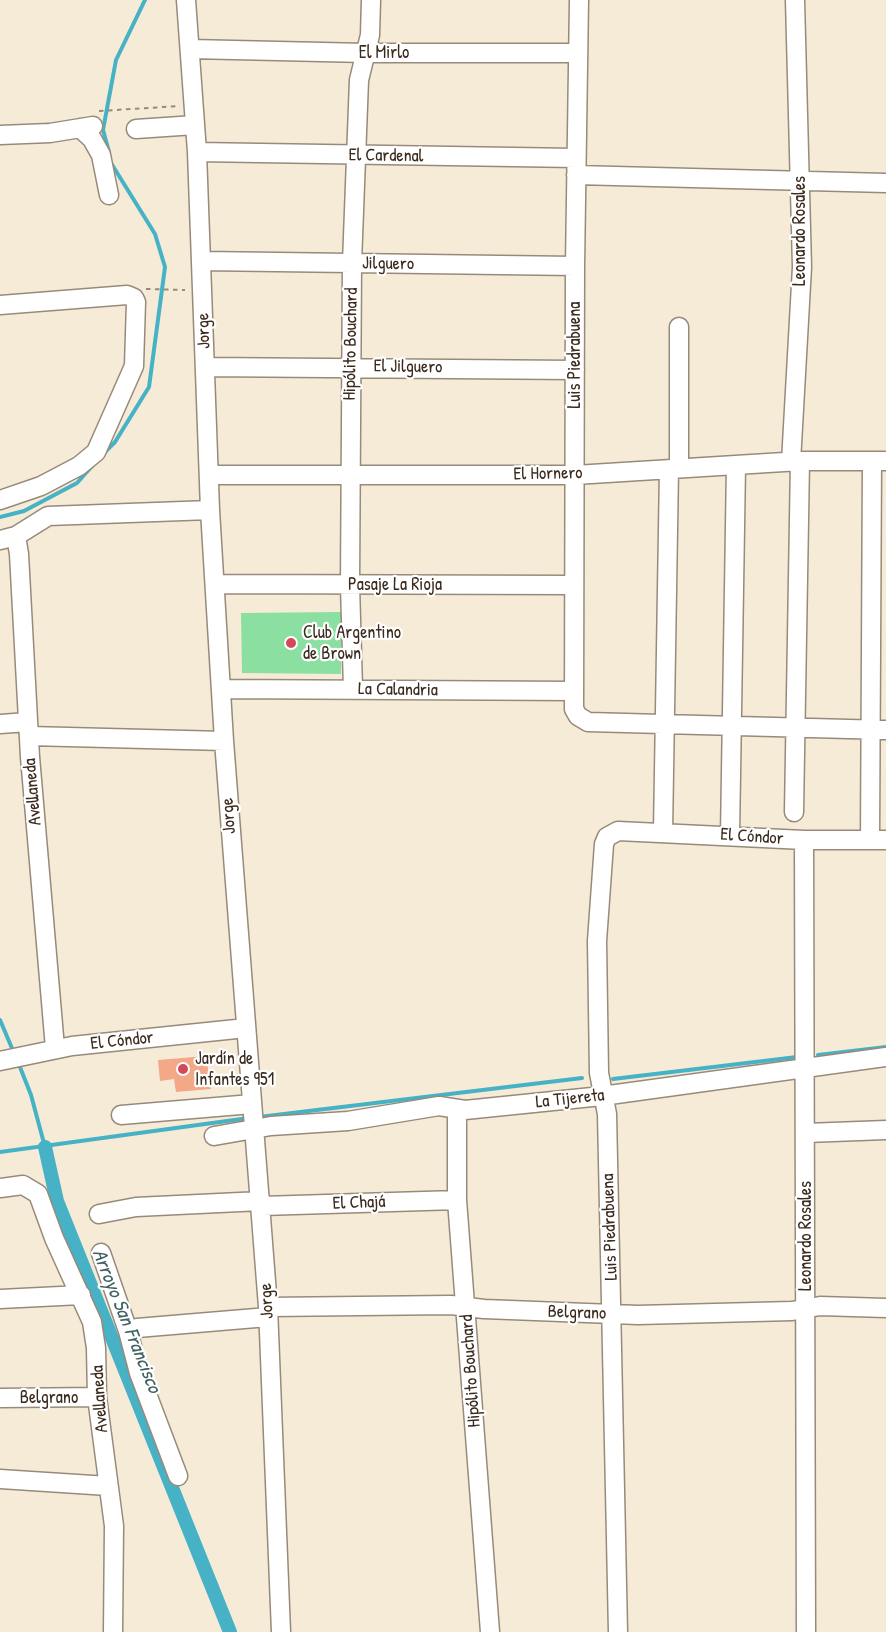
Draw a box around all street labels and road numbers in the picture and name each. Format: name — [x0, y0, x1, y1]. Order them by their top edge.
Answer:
street label: El Mirlo — [359, 42, 409, 64]
street label: El Cardenal — [348, 145, 424, 167]
street label: Leonardo Rosales — [789, 176, 811, 286]
street label: Jilguero — [362, 253, 414, 275]
street label: Hipólito Bouchard — [339, 287, 363, 401]
street label: Luis Piedrabuena — [564, 302, 586, 408]
street label: Jorge — [193, 313, 215, 349]
street label: El Jilguero — [373, 356, 443, 378]
street label: El Hornero — [513, 463, 583, 485]
street label: Pasaje La Rioja — [348, 574, 442, 596]
street label: La Calandria — [358, 679, 438, 701]
street label: Avellaneda — [19, 758, 47, 826]
street label: Jorge — [217, 797, 241, 835]
street label: El Cóndor — [720, 824, 784, 850]
street label: El Cóndor — [89, 1027, 155, 1055]
street label: La Tijereta — [535, 1085, 605, 1113]
street label: Luis Piedrabuena — [597, 1173, 623, 1281]
street label: Leonardo Rosales — [795, 1181, 817, 1291]
street label: El Chajá — [332, 1191, 386, 1215]
street label: Jorge — [255, 1282, 279, 1320]
street label: Belgrano — [547, 1301, 607, 1325]
street label: Hipólito Bouchard — [456, 1314, 486, 1428]
street label: Avellaneda — [87, 1365, 113, 1433]
street label: Belgrano — [20, 1387, 78, 1409]

